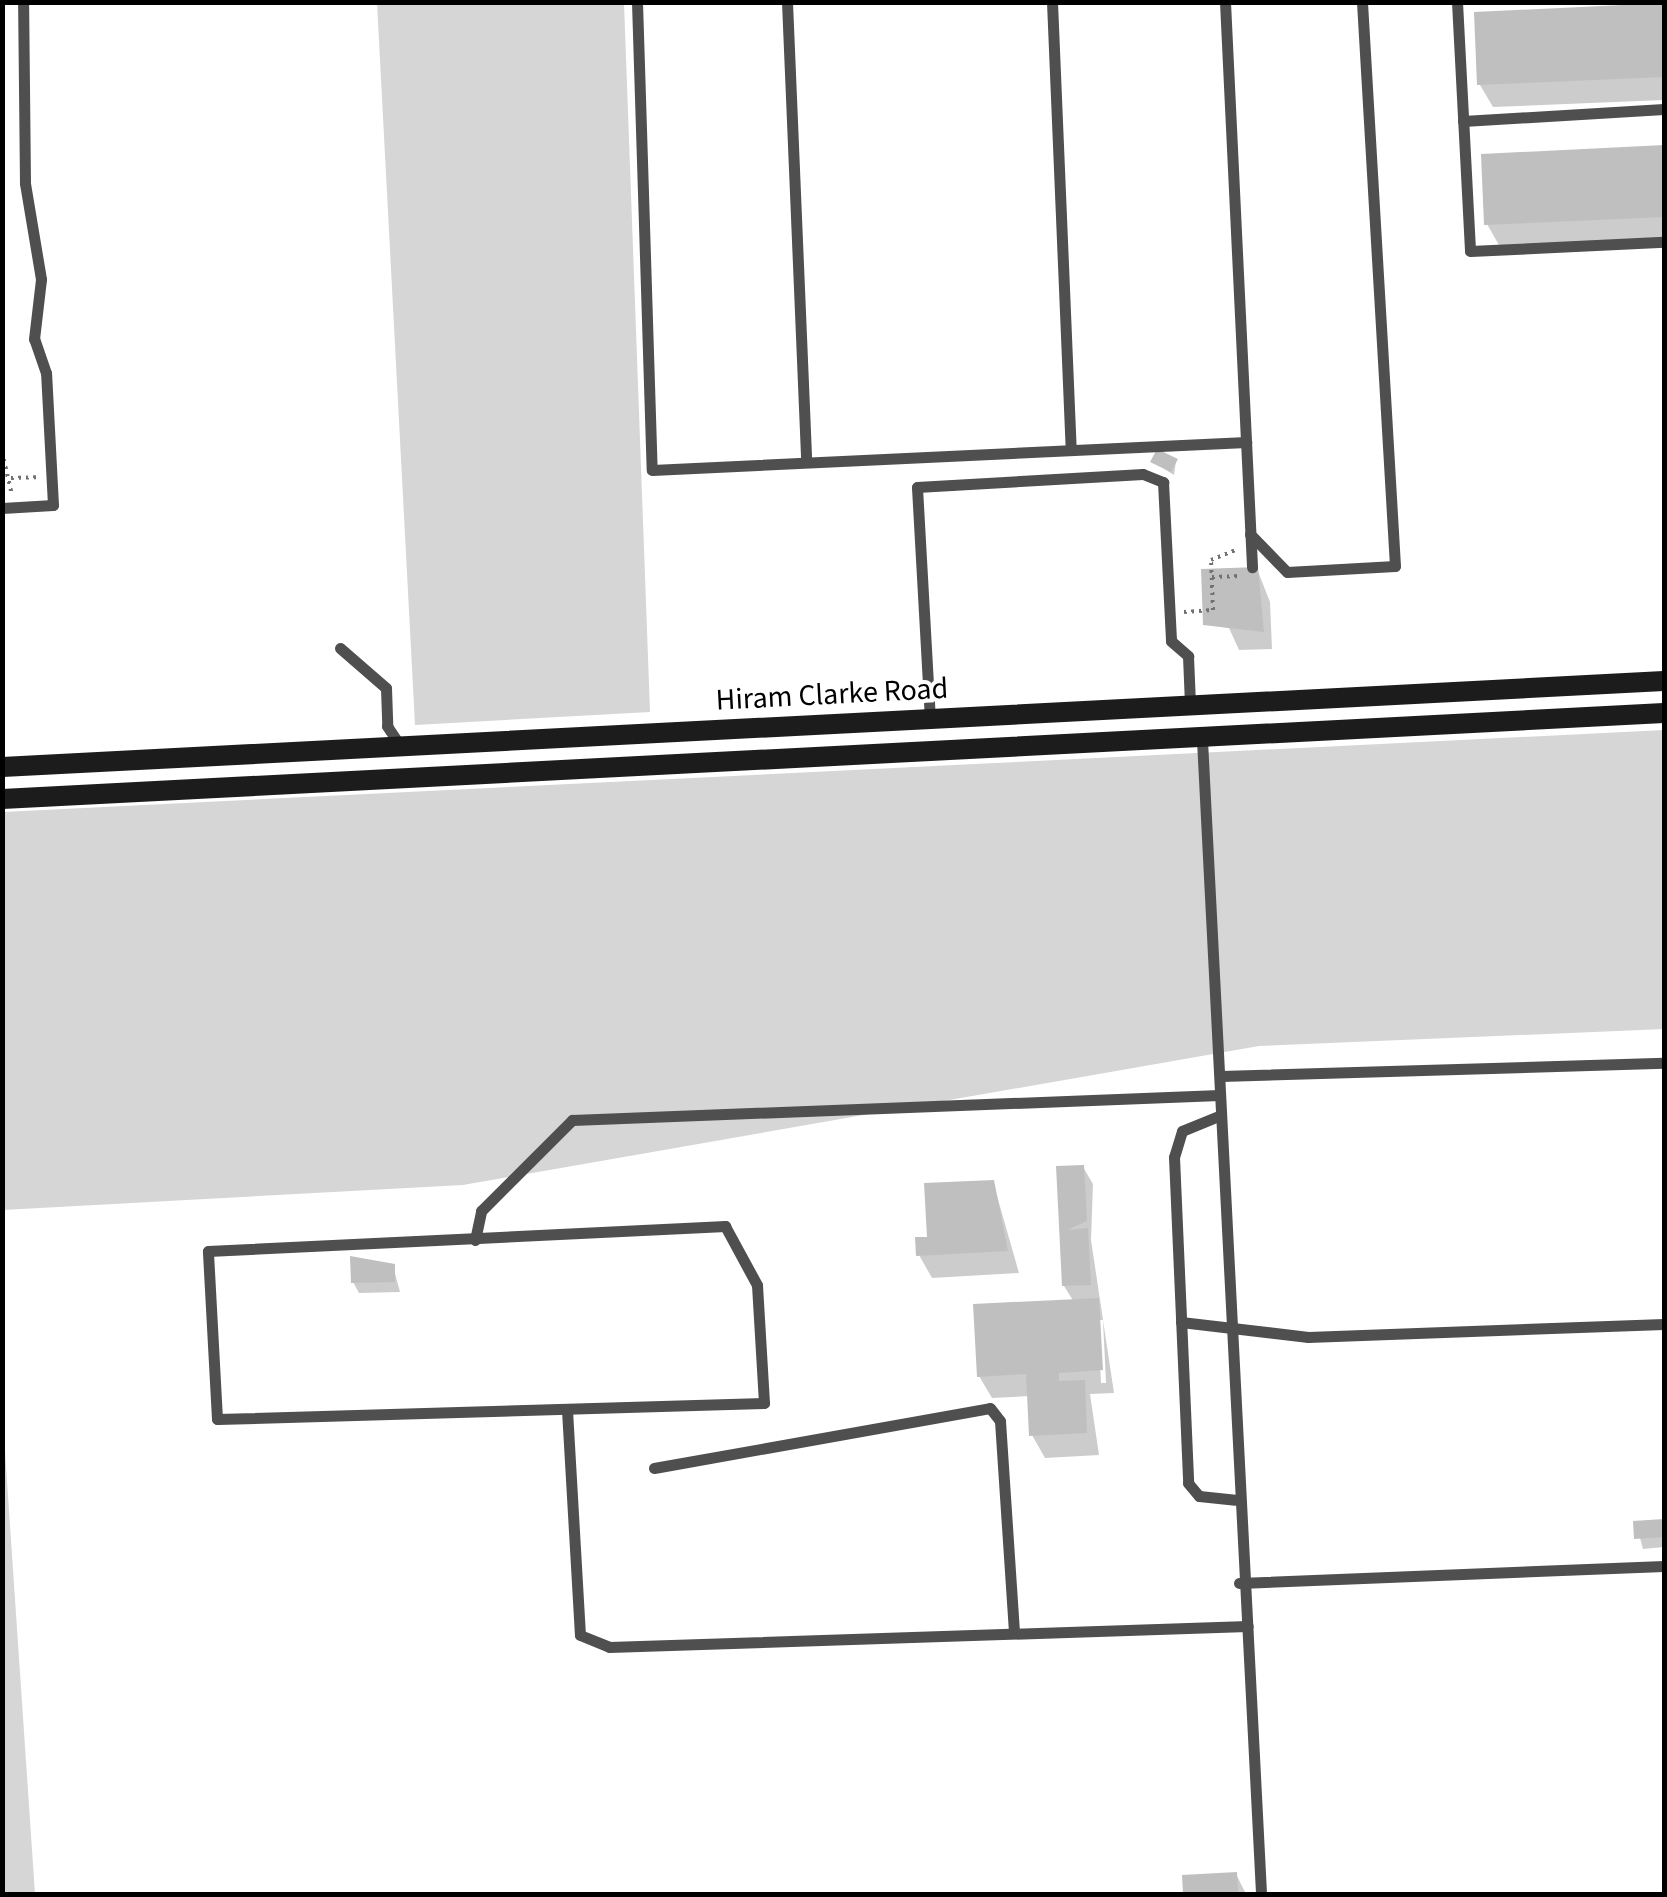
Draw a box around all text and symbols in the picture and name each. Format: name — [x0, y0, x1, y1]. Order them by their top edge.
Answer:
street label: Hiram Clarke Road — [715, 671, 949, 719]

